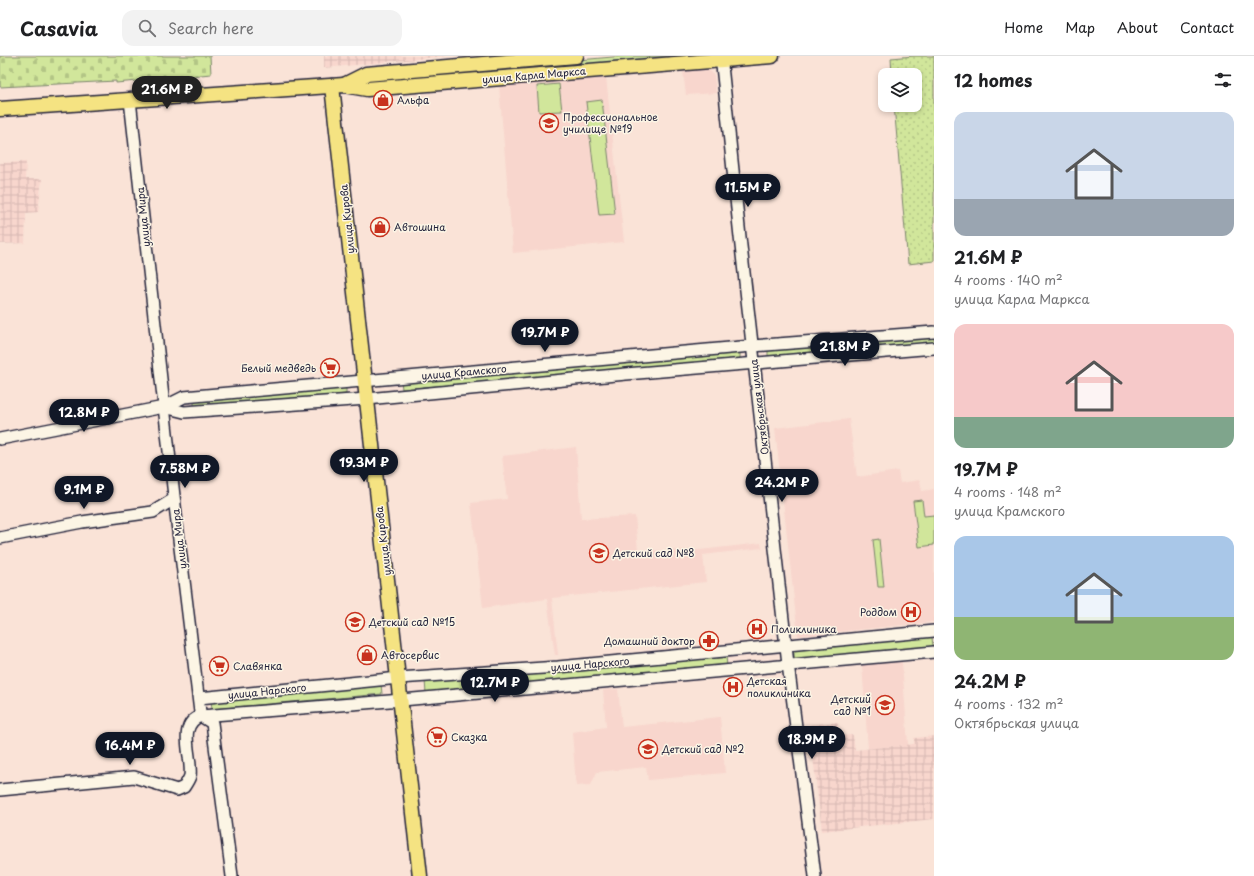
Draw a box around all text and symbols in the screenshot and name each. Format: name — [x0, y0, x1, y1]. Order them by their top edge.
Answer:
search box — [122, 10, 402, 46]
text: Casavia — [20, 14, 98, 42]
text: Search here — [168, 16, 254, 39]
icon: search — [136, 17, 158, 39]
text: Home — [1004, 17, 1043, 38]
text: Map — [1065, 17, 1095, 38]
text: About — [1117, 17, 1158, 38]
text: Contact — [1180, 17, 1234, 38]
street label: улица Карла Маркса — [481, 62, 587, 87]
text: 12 homes — [954, 67, 1032, 93]
map controls — [878, 68, 922, 112]
button: layers — [878, 68, 922, 112]
icon: filters — [1212, 69, 1234, 91]
pin: 21.6M ₽ — [130, 76, 204, 110]
text: 21.6M ₽ — [141, 79, 193, 98]
shop icon: Альфа — [372, 89, 394, 111]
place label: Альфа — [397, 92, 430, 107]
place label: Профессиональное училище №19 — [563, 109, 658, 137]
school or university icon: Профессиональное училище №19 — [538, 112, 560, 134]
icon: home — [1058, 138, 1130, 210]
pin: 11.5M ₽ — [711, 174, 785, 208]
text: 11.5M ₽ — [724, 177, 772, 196]
street label: улица Кирова — [335, 183, 358, 254]
street label: улица Мира — [132, 186, 153, 248]
shop icon: Автошина — [369, 216, 391, 238]
place label: Автошина — [394, 219, 446, 234]
text: 21.6M ₽ — [954, 244, 1022, 270]
text: 4 rooms · 140 m² — [954, 270, 1063, 289]
text: улица Карла Маркса — [954, 289, 1090, 308]
pin: 19.7M ₽ — [508, 319, 582, 353]
text: 19.7M ₽ — [521, 322, 569, 341]
pin: 21.8M ₽ — [808, 333, 882, 367]
text: 21.8M ₽ — [819, 336, 871, 355]
icon: home — [1058, 350, 1130, 422]
supermarket icon: Белый медведь — [319, 357, 341, 379]
street label: Октябрьская улица — [745, 358, 772, 456]
place label: Белый медведь — [241, 360, 316, 375]
street label: улица Крамского — [421, 360, 508, 383]
pin: 12.8M ₽ — [47, 399, 121, 433]
text: 12.8M ₽ — [58, 402, 110, 421]
pin: 19.3M ₽ — [327, 449, 401, 483]
text: 19.3M ₽ — [339, 452, 389, 471]
pin: 7.58M ₽ — [148, 455, 222, 489]
text: 19.7M ₽ — [954, 456, 1018, 482]
text: 7.58M ₽ — [159, 458, 211, 477]
pin: 24.2M ₽ — [745, 469, 819, 503]
text: 24.2M ₽ — [755, 472, 809, 491]
pin: 9.1M ₽ — [51, 476, 117, 510]
text: 9.1M ₽ — [64, 479, 104, 498]
text: 4 rooms · 148 m² — [954, 482, 1062, 501]
text: улица Крамского — [954, 501, 1065, 520]
street label: улица Кирова — [371, 505, 394, 577]
street label: улица Мира — [167, 508, 190, 570]
school or university icon: Детский сад №8 — [588, 542, 610, 564]
place label: Детский сад №8 — [612, 545, 695, 560]
icon: home — [1058, 562, 1130, 634]
hospital icon: Роддом — [900, 601, 922, 623]
place label: Роддом — [860, 604, 897, 619]
school or university icon: Детский сад №15 — [344, 611, 366, 633]
place label: Детский сад №15 — [368, 614, 455, 629]
hospital icon: Поликлиника — [746, 618, 768, 640]
place label: Поликлиника — [771, 621, 837, 636]
pharmacy icon: Домашний доктор — [698, 630, 720, 652]
place label: Домашний доктор — [603, 633, 695, 648]
shop icon: Автосервис — [356, 644, 378, 666]
place label: Автосервис — [381, 647, 439, 662]
street label: улица Нарского — [550, 653, 630, 674]
supermarket icon: Славянка — [208, 655, 230, 677]
place label: Славянка — [233, 658, 283, 673]
text: 24.2M ₽ — [954, 668, 1026, 694]
pin: 12.7M ₽ — [458, 669, 532, 703]
text: 12.7M ₽ — [470, 672, 520, 691]
place label: Детская поликлиника — [746, 673, 812, 700]
hospital icon: Детская поликлиника — [722, 676, 744, 698]
street label: улица Нарского — [227, 679, 307, 702]
place label: Детский сад №1 — [830, 691, 871, 718]
school or university icon: Детский сад №1 — [874, 694, 896, 716]
text: 4 rooms · 132 m² — [954, 694, 1064, 713]
text: Октябрьская улица — [954, 713, 1079, 732]
supermarket icon: Сказка — [426, 726, 448, 748]
pin: 18.9M ₽ — [775, 726, 849, 760]
place label: Сказка — [451, 729, 488, 744]
text: 18.9M ₽ — [787, 729, 837, 748]
pin: 16.4M ₽ — [93, 732, 167, 766]
text: 16.4M ₽ — [104, 735, 156, 754]
school or university icon: Детский сад №2 — [637, 738, 659, 760]
place label: Детский сад №2 — [661, 741, 744, 756]

